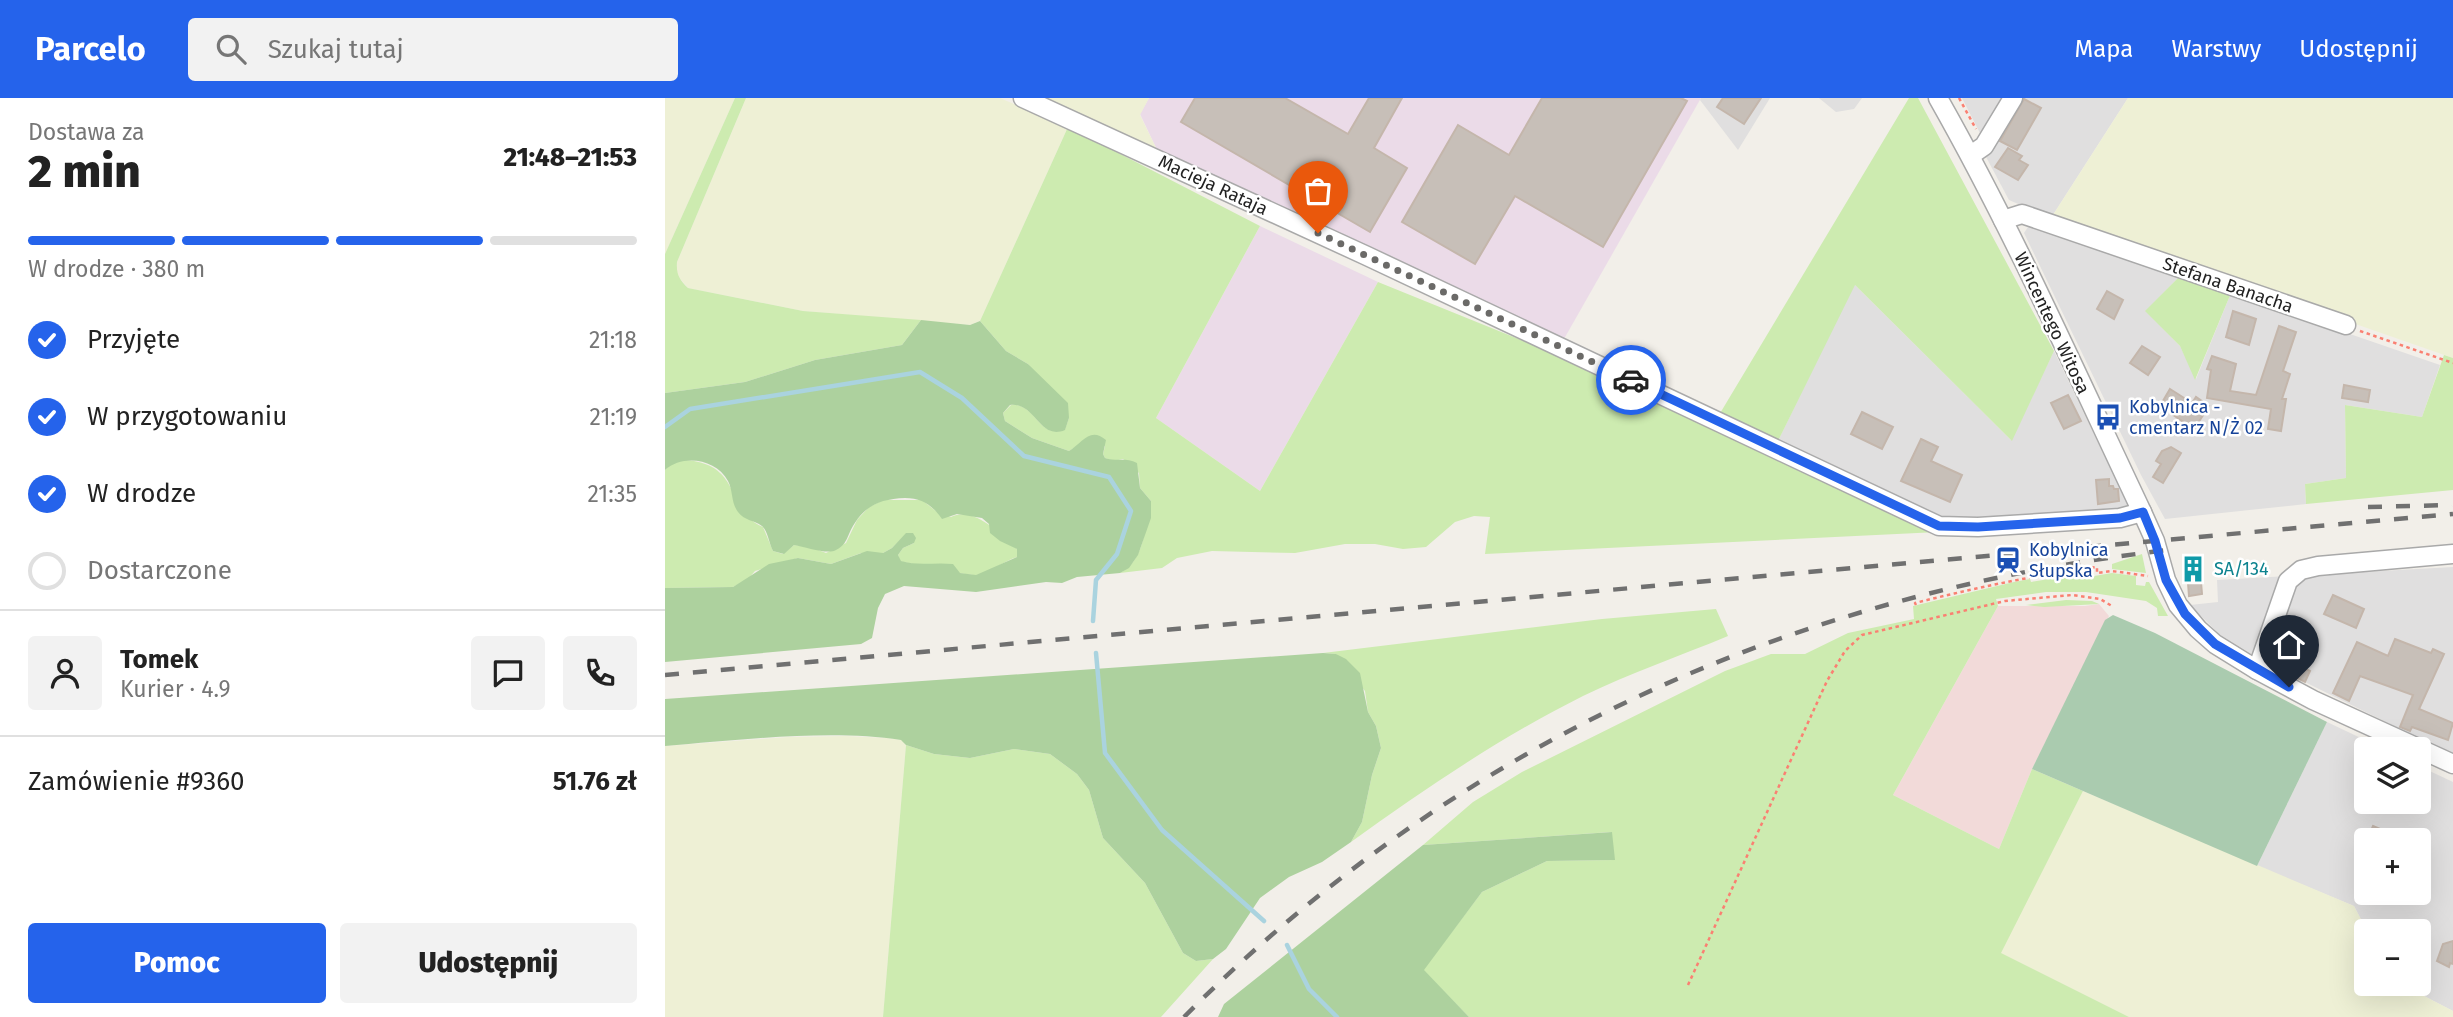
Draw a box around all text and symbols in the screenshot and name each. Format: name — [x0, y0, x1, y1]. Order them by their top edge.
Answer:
search box — [188, 18, 678, 81]
text: Parcelo — [35, 29, 146, 69]
icon: search — [212, 30, 250, 68]
text: Szukaj tutaj — [268, 34, 404, 65]
text: Mapa — [2075, 35, 2133, 63]
text: Warstwy — [2171, 35, 2261, 63]
text: Udostępnij — [2299, 35, 2418, 63]
text: Dostawa za — [28, 118, 145, 146]
text: 21:48–21:53 — [503, 142, 637, 173]
text: 2 min — [28, 144, 141, 199]
street label: Macieja Rataja — [1155, 150, 1271, 220]
pin — [1288, 161, 1348, 233]
icon: bag — [1299, 172, 1337, 210]
street label: Wincentego Witosa — [2009, 248, 2095, 398]
street label: Stefana Banacha — [2160, 252, 2296, 318]
text: W drodze · 380 m — [28, 255, 205, 283]
icon: check — [28, 321, 66, 359]
text: Przyjęte — [87, 324, 180, 355]
text: 21:18 — [589, 326, 637, 354]
courier — [1596, 345, 1666, 415]
icon: car — [1612, 361, 1650, 399]
place label: Kobylnica - cmentarz N/Ż 02 — [2129, 396, 2263, 439]
icon: check — [28, 398, 66, 436]
text: W przygotowaniu — [87, 401, 287, 432]
bus stop icon: Kobylnica - cmentarz N/Ż 02 — [2093, 402, 2123, 432]
text: 21:19 — [590, 403, 637, 431]
icon: check — [28, 475, 66, 513]
text: W drodze — [87, 478, 196, 509]
text: 21:35 — [588, 480, 637, 508]
place label: Kobylnica Słupska — [2029, 539, 2108, 582]
station icon: Kobylnica Słupska — [1993, 545, 2023, 575]
building icon: SA/134 — [2178, 554, 2208, 584]
text: Dostarczone — [87, 555, 232, 586]
place label: SA/134 — [2214, 558, 2269, 580]
pin — [2259, 615, 2319, 687]
icon: home — [2270, 626, 2308, 664]
button: person — [28, 636, 102, 710]
button: chat — [471, 636, 545, 710]
button: phone — [563, 636, 637, 710]
text: Tomek — [120, 644, 198, 675]
text: Kurier · 4.9 — [120, 675, 230, 703]
map controls — [2354, 737, 2431, 996]
button: layers — [2354, 737, 2431, 814]
text: Zamówienie #9360 — [28, 766, 245, 797]
text: 51.76 zł — [553, 766, 637, 797]
button: + — [2354, 828, 2431, 905]
button: − — [2354, 919, 2431, 996]
button: Pomoc — [28, 923, 326, 1003]
button: Udostępnij — [340, 923, 637, 1003]

